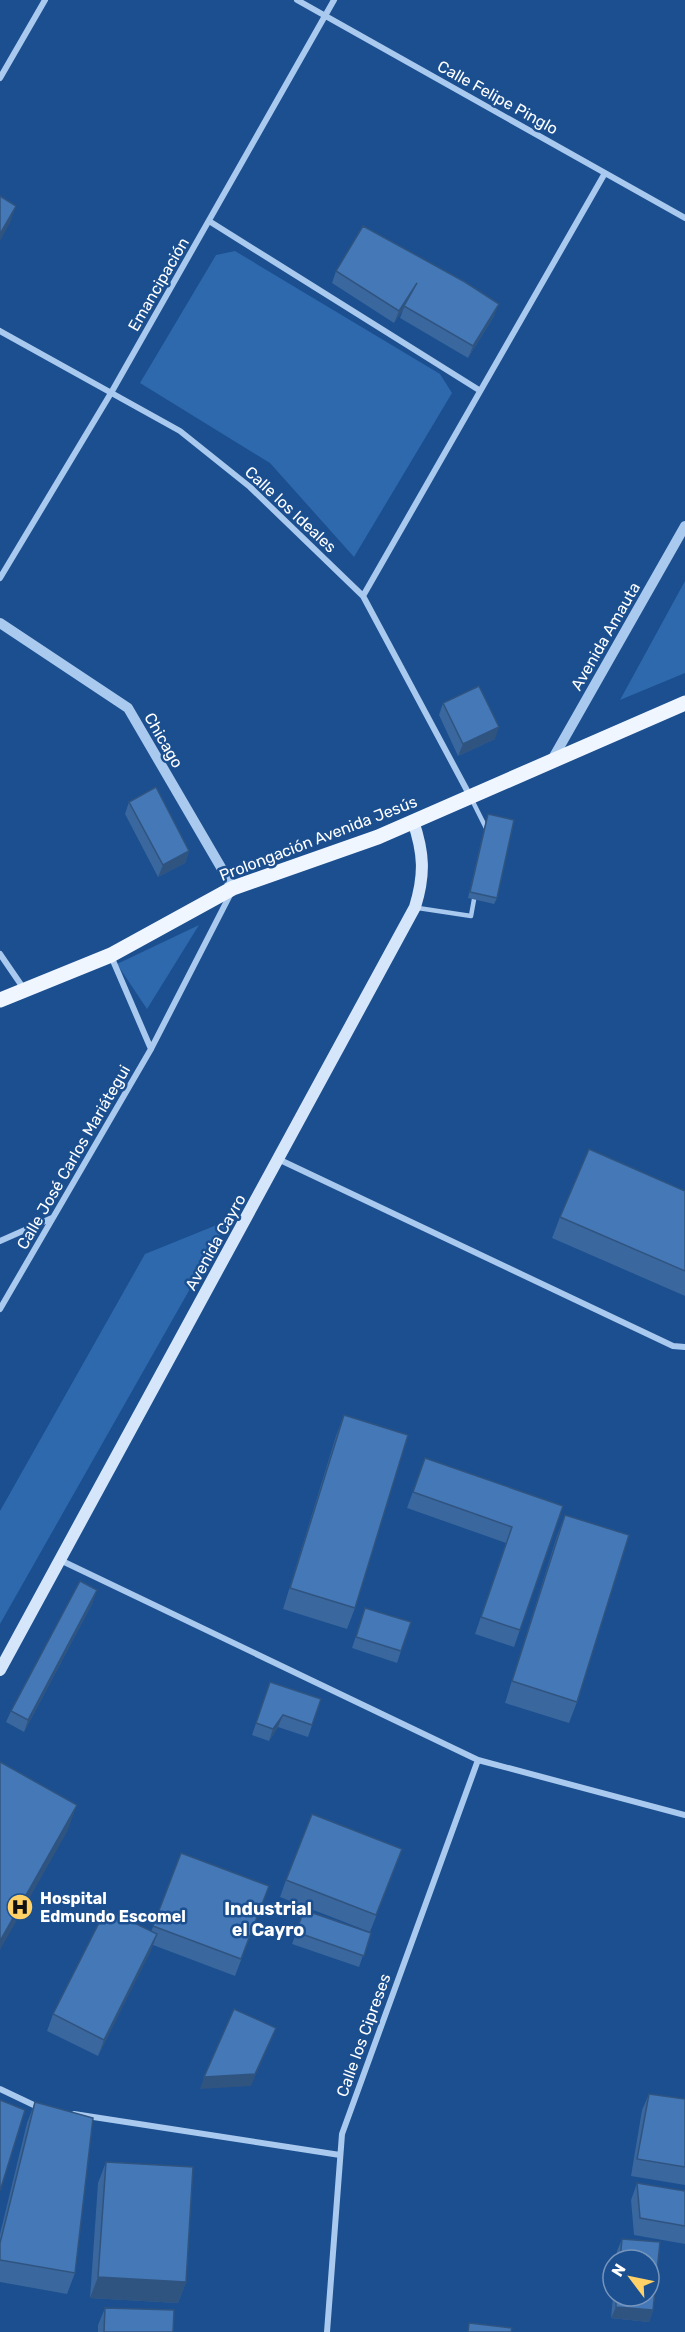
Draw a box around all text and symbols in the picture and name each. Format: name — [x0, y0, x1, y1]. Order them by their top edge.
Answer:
street label: Calle Felipe Pinglo — [434, 56, 561, 138]
street label: Emancipación — [124, 234, 193, 335]
street label: Calle los Ideales — [241, 462, 340, 557]
street label: Avenida Amauta — [567, 579, 644, 694]
street label: Chicago — [140, 709, 187, 771]
street label: Prolongación Avenida Jesús — [217, 792, 420, 885]
street label: Calle José Carlos Mariátegui — [13, 1062, 134, 1253]
street label: Avenida Cayro — [181, 1191, 250, 1294]
place label: Hospital Edmundo Escomel — [40, 1889, 186, 1926]
hospital icon: Hospital Edmundo Escomel — [5, 1892, 35, 1922]
district label: Industrial el Cayro — [224, 1898, 312, 1941]
street label: Calle los Cipreses — [332, 1971, 395, 2099]
north arrow — [601, 2248, 661, 2308]
text: N — [608, 2260, 630, 2280]

